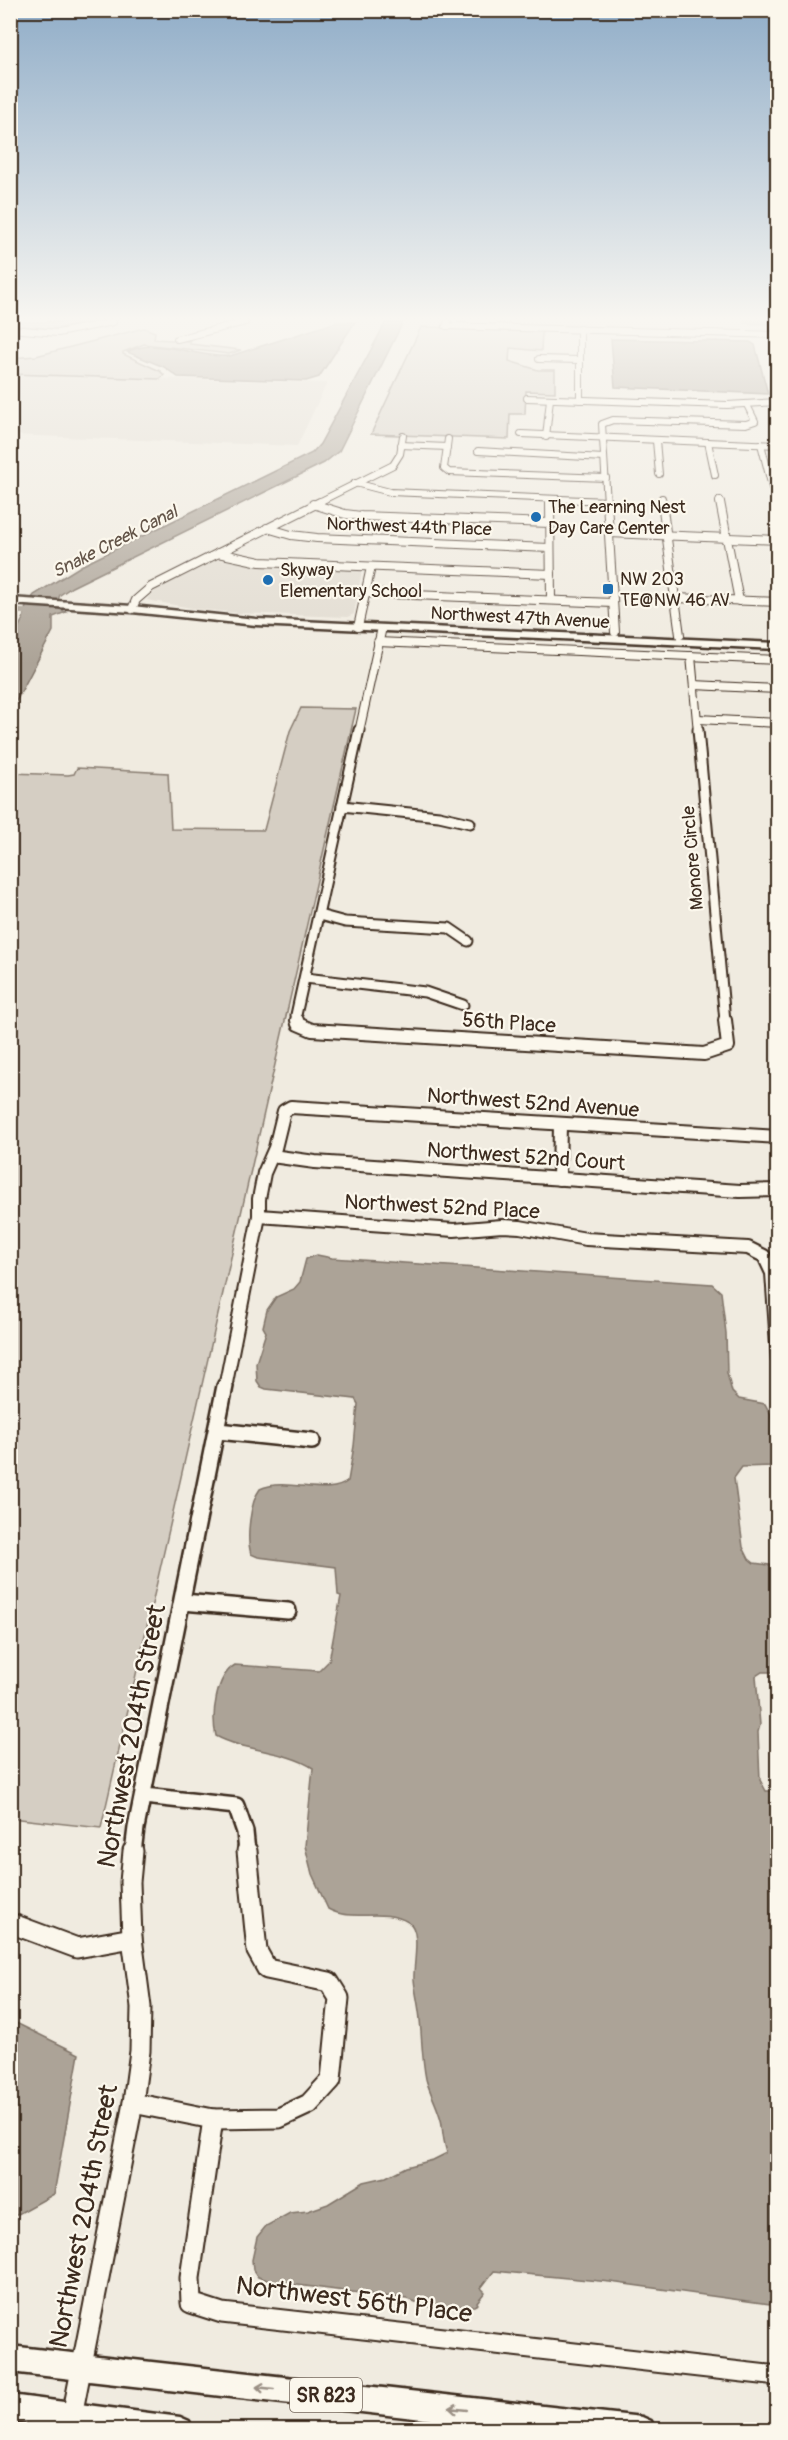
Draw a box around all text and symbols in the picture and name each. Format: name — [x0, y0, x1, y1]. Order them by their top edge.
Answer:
place label: The Learning Nest Day Care Center — [548, 496, 686, 540]
water label: Snake Creek Canal — [49, 500, 183, 583]
marker: The Learning Nest Day Care Center — [529, 510, 543, 524]
street label: Northwest 44th Place — [326, 513, 492, 541]
place label: Skyway Elementary School — [280, 559, 422, 603]
place label: NW 203 TE@NW 46 AV — [620, 568, 730, 612]
marker: Skyway Elementary School — [261, 573, 275, 587]
marker: NW 203 TE@NW 46 AV — [601, 582, 615, 596]
street label: Northwest 47th Avenue — [430, 602, 610, 634]
street label: Monore Circle — [677, 805, 709, 911]
street label: 56th Place — [461, 1006, 557, 1040]
street label: Northwest 52nd Avenue — [426, 1082, 641, 1124]
street label: Northwest 52nd Court — [426, 1137, 627, 1177]
street label: Northwest 52nd Place — [344, 1188, 541, 1226]
street label: Northwest 204th Street — [91, 1601, 173, 1870]
street label: Northwest 204th Street — [43, 2081, 125, 2350]
street label: Northwest 56th Place — [234, 2270, 474, 2330]
road number: SR 823 — [290, 2378, 362, 2412]
one-way arrow — [255, 2382, 275, 2393]
one-way arrow — [449, 2404, 469, 2415]

